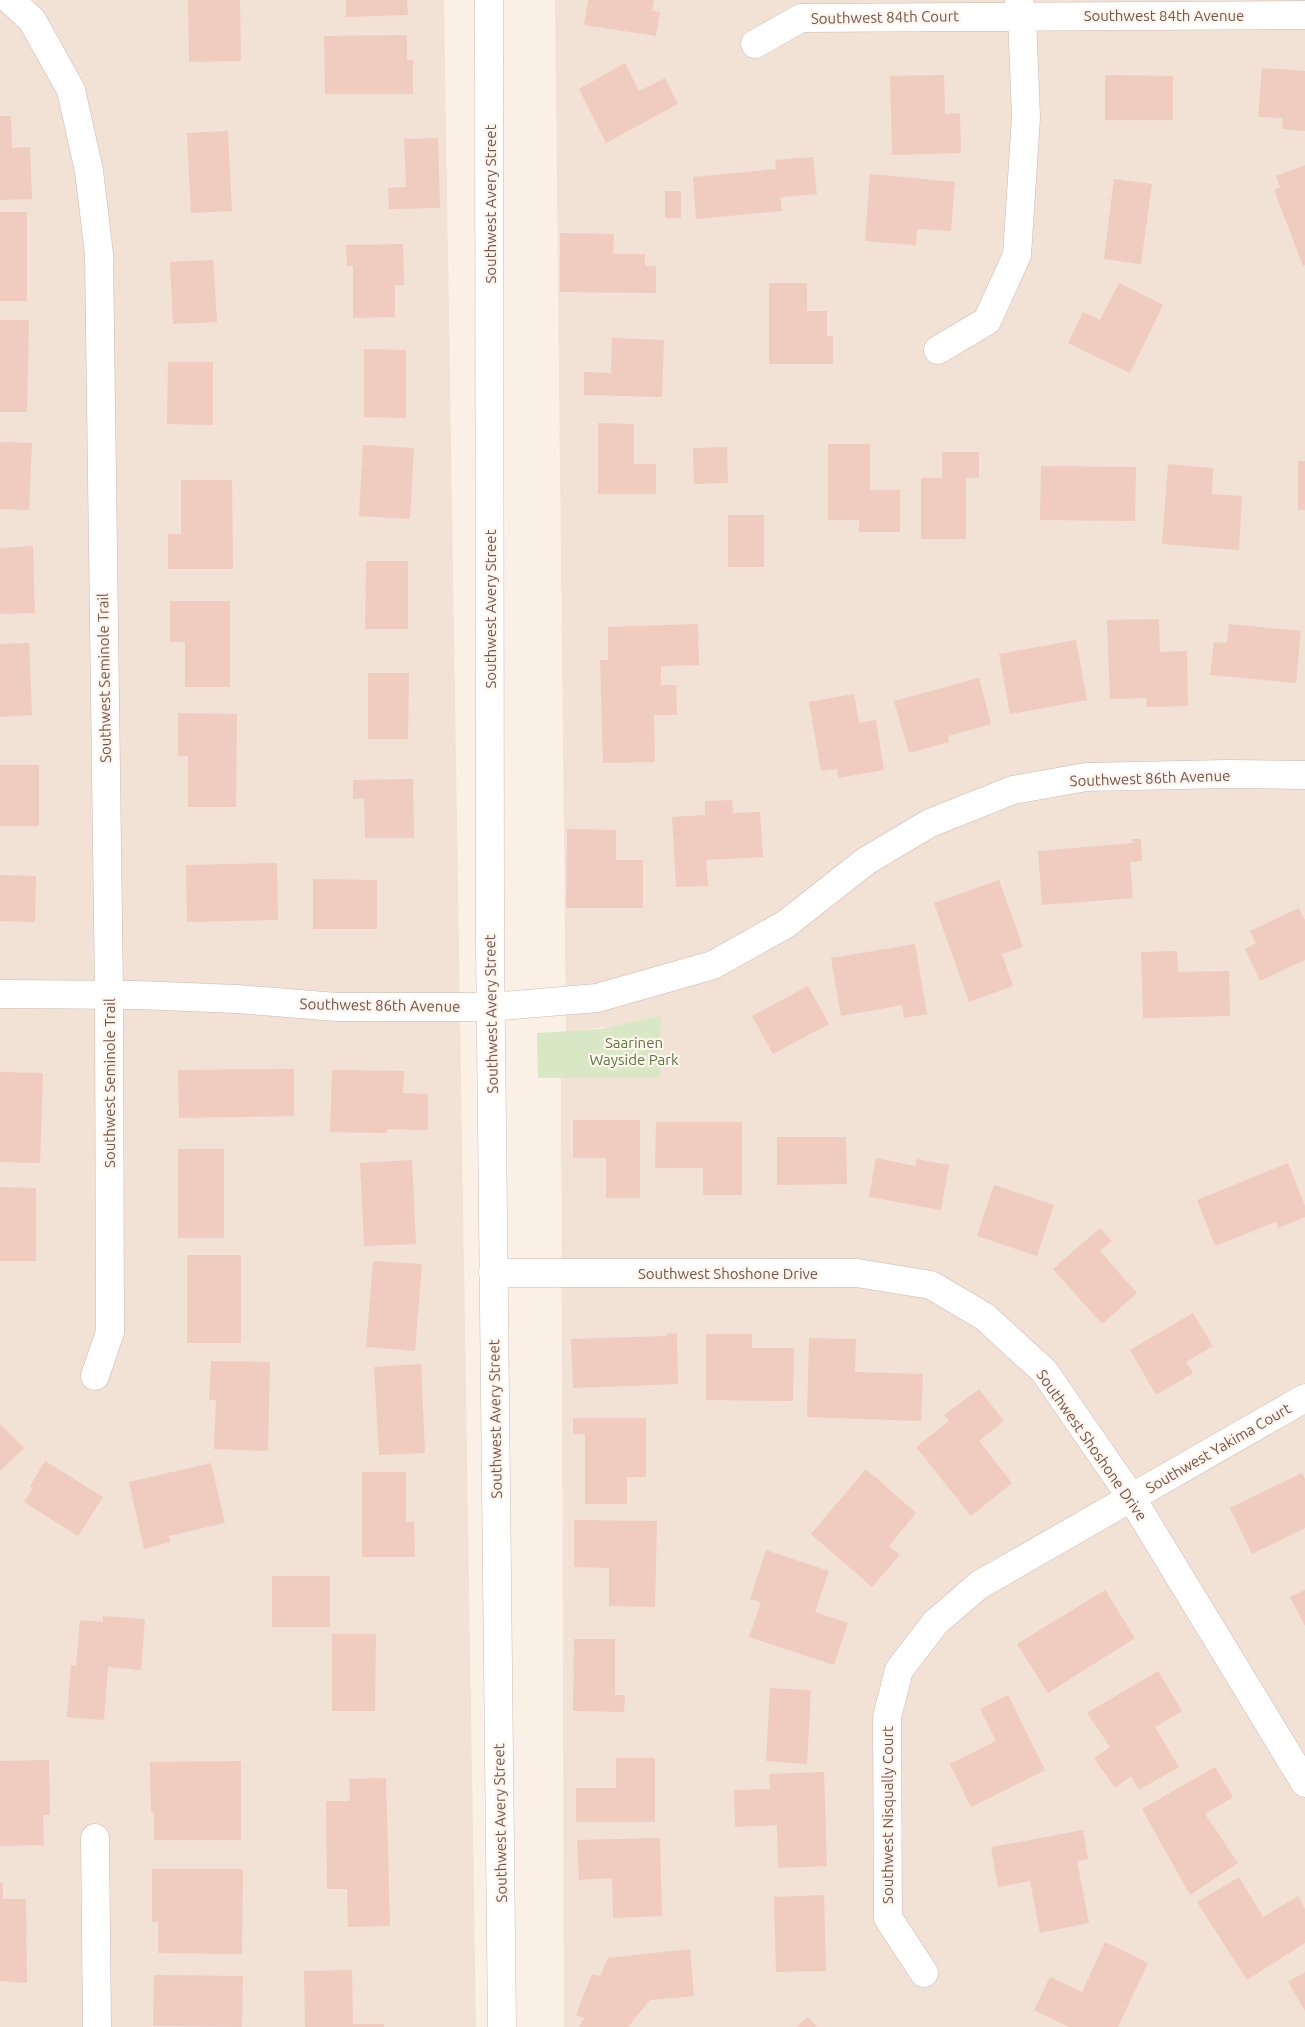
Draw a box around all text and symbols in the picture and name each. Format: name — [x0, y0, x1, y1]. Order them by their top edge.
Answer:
street label: Southwest 84th Court — [811, 7, 959, 27]
street label: Southwest 84th Avenue — [1084, 7, 1244, 24]
street label: Southwest Avery Street — [482, 124, 499, 284]
street label: Southwest Avery Street — [482, 529, 499, 689]
street label: Southwest Seminole Trail — [94, 593, 114, 763]
street label: Southwest 86th Avenue — [1069, 767, 1231, 789]
street label: Southwest Avery Street — [481, 934, 501, 1094]
street label: Southwest 86th Avenue — [299, 995, 461, 1015]
street label: Southwest Seminole Trail — [101, 998, 118, 1168]
park label: Saarinen Wayside Park — [590, 1034, 679, 1068]
street label: Southwest Shoshone Drive — [638, 1265, 818, 1282]
street label: Southwest Avery Street — [485, 1339, 505, 1499]
street label: Southwest Shoshone Drive — [1033, 1366, 1151, 1524]
street label: Southwest Yakima Court — [1142, 1399, 1294, 1497]
street label: Southwest Nisqually Court — [879, 1726, 896, 1904]
street label: Southwest Avery Street — [490, 1743, 510, 1903]

